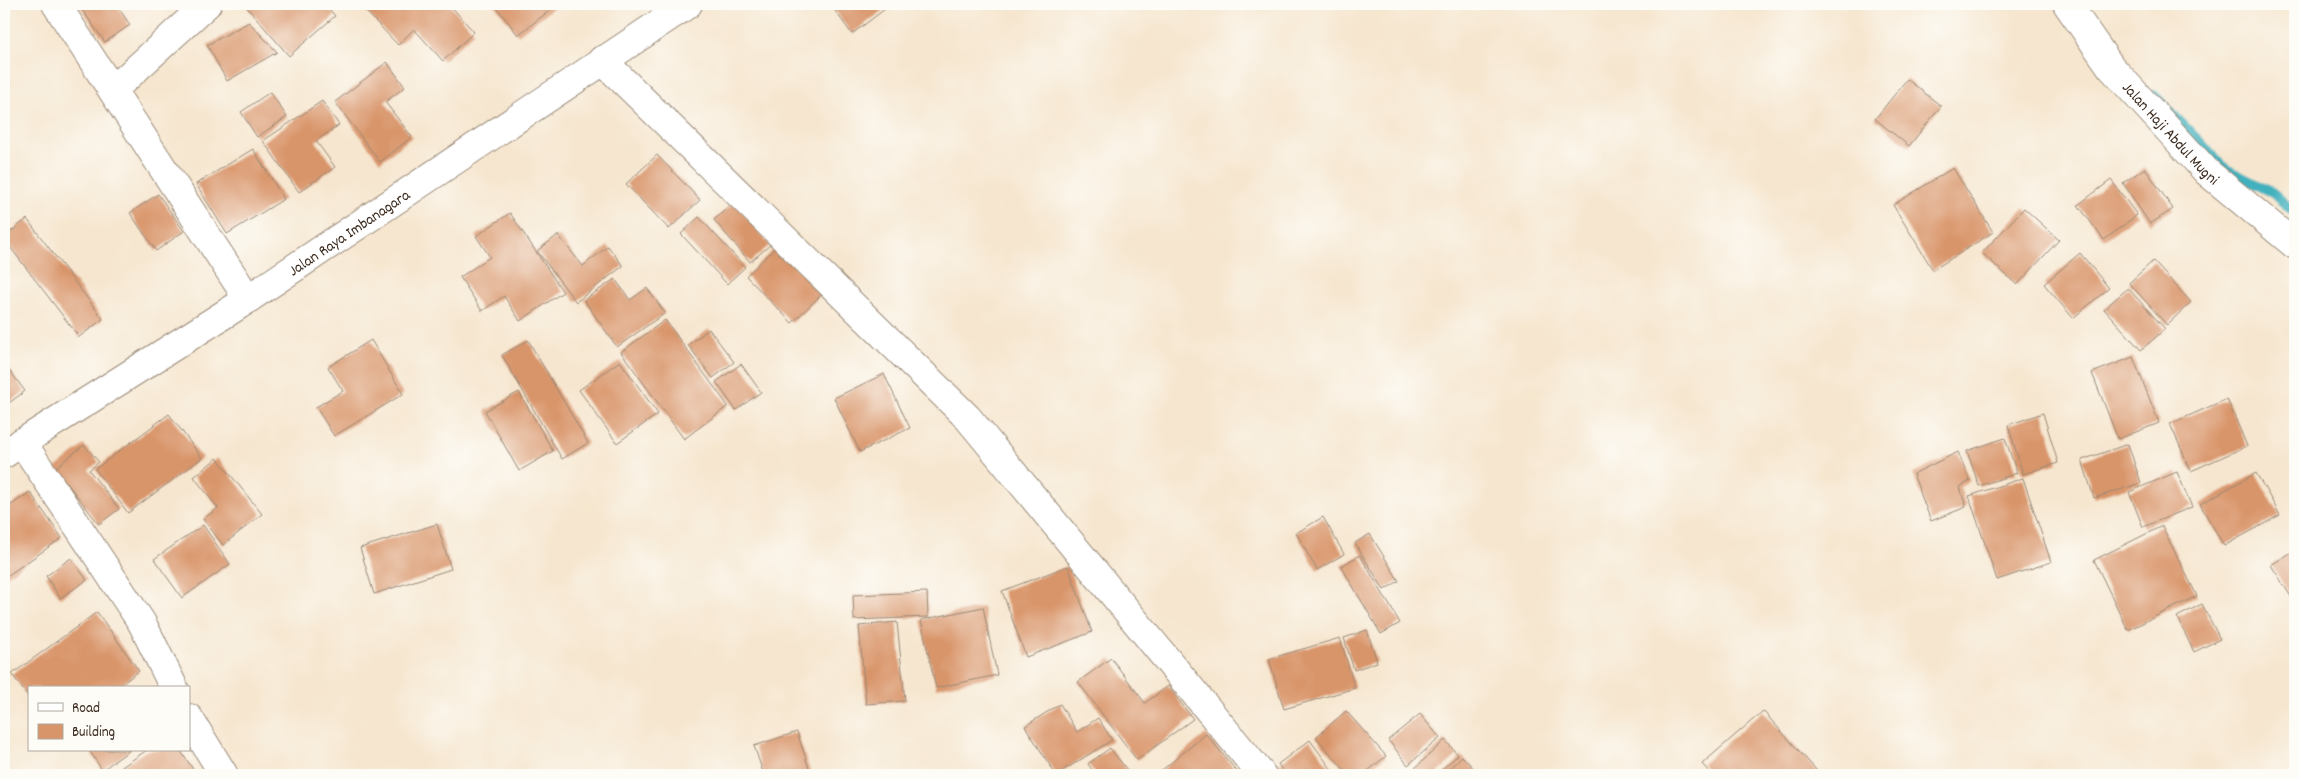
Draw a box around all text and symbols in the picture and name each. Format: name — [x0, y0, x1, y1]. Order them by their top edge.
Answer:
street label: Jalan Haji Abdul Mugni — [2116, 77, 2223, 192]
street label: Jalan Raya Imbanagara — [284, 184, 416, 283]
legend — [28, 686, 190, 752]
text: Road — [72, 698, 100, 720]
text: Building — [72, 722, 115, 744]

